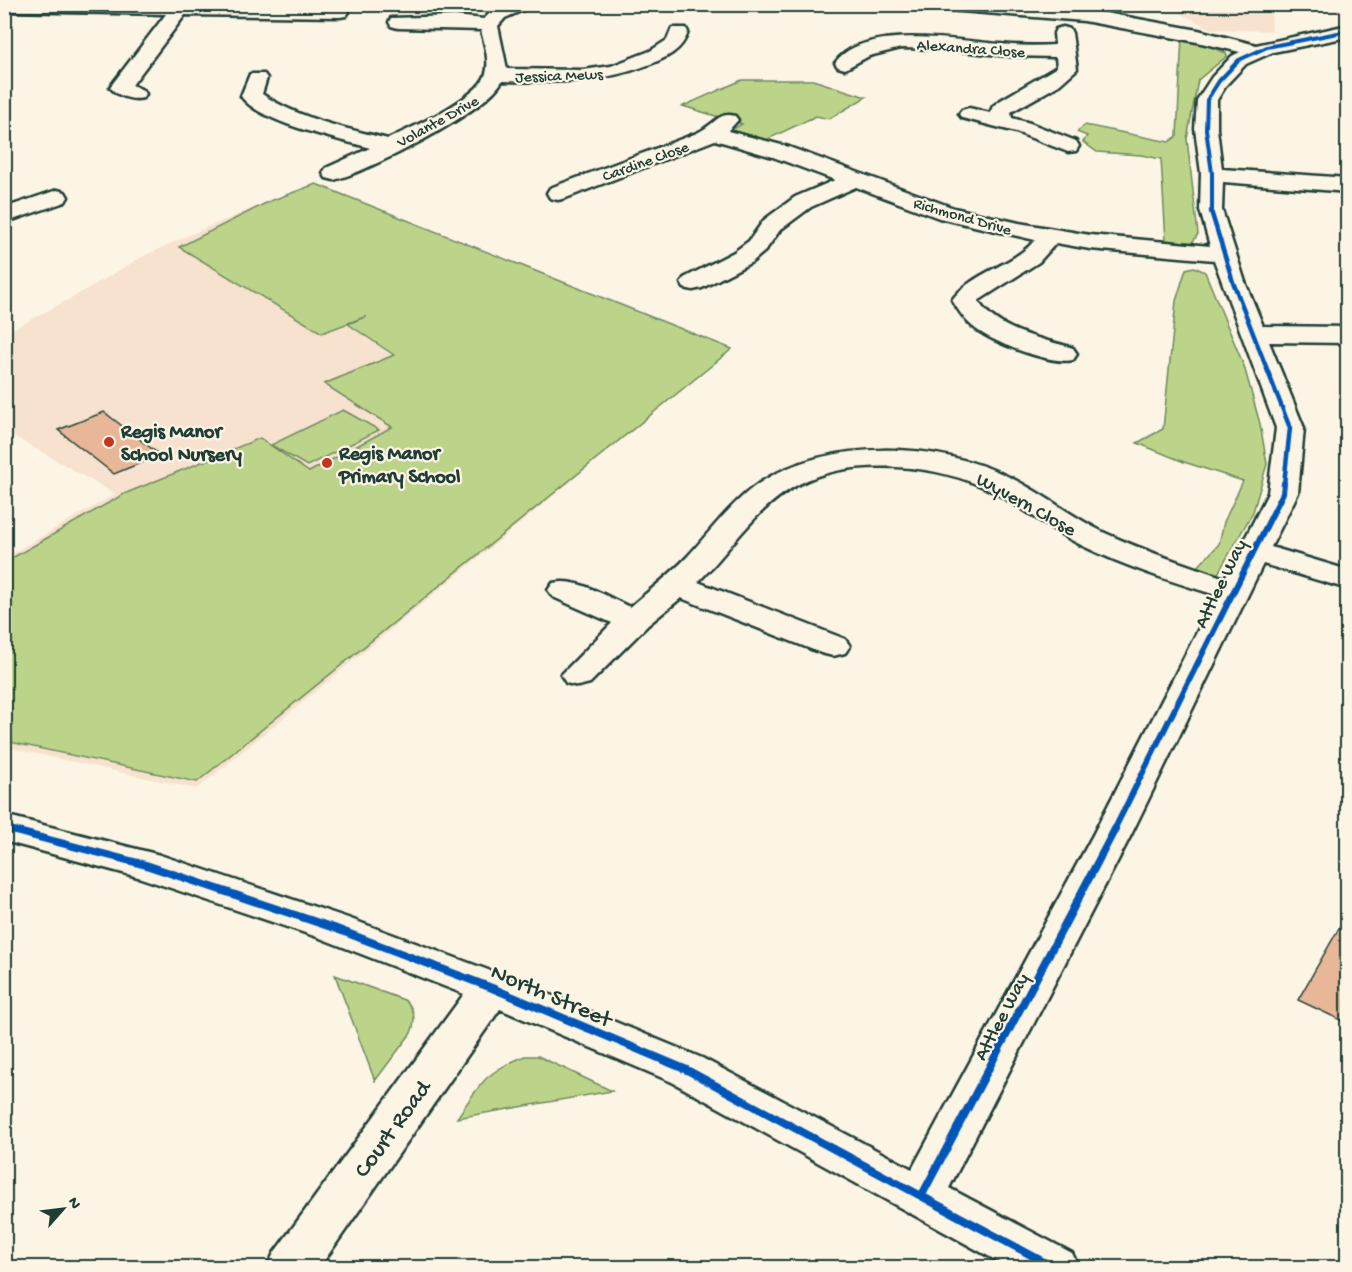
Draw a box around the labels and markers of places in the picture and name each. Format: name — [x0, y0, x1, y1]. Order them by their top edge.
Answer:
place label: Regis Manor School Nursery — [120, 422, 242, 468]
marker: Regis Manor School Nursery — [102, 435, 116, 449]
place label: Regis Manor Primary School — [338, 444, 461, 490]
marker: Regis Manor Primary School — [320, 456, 334, 470]

